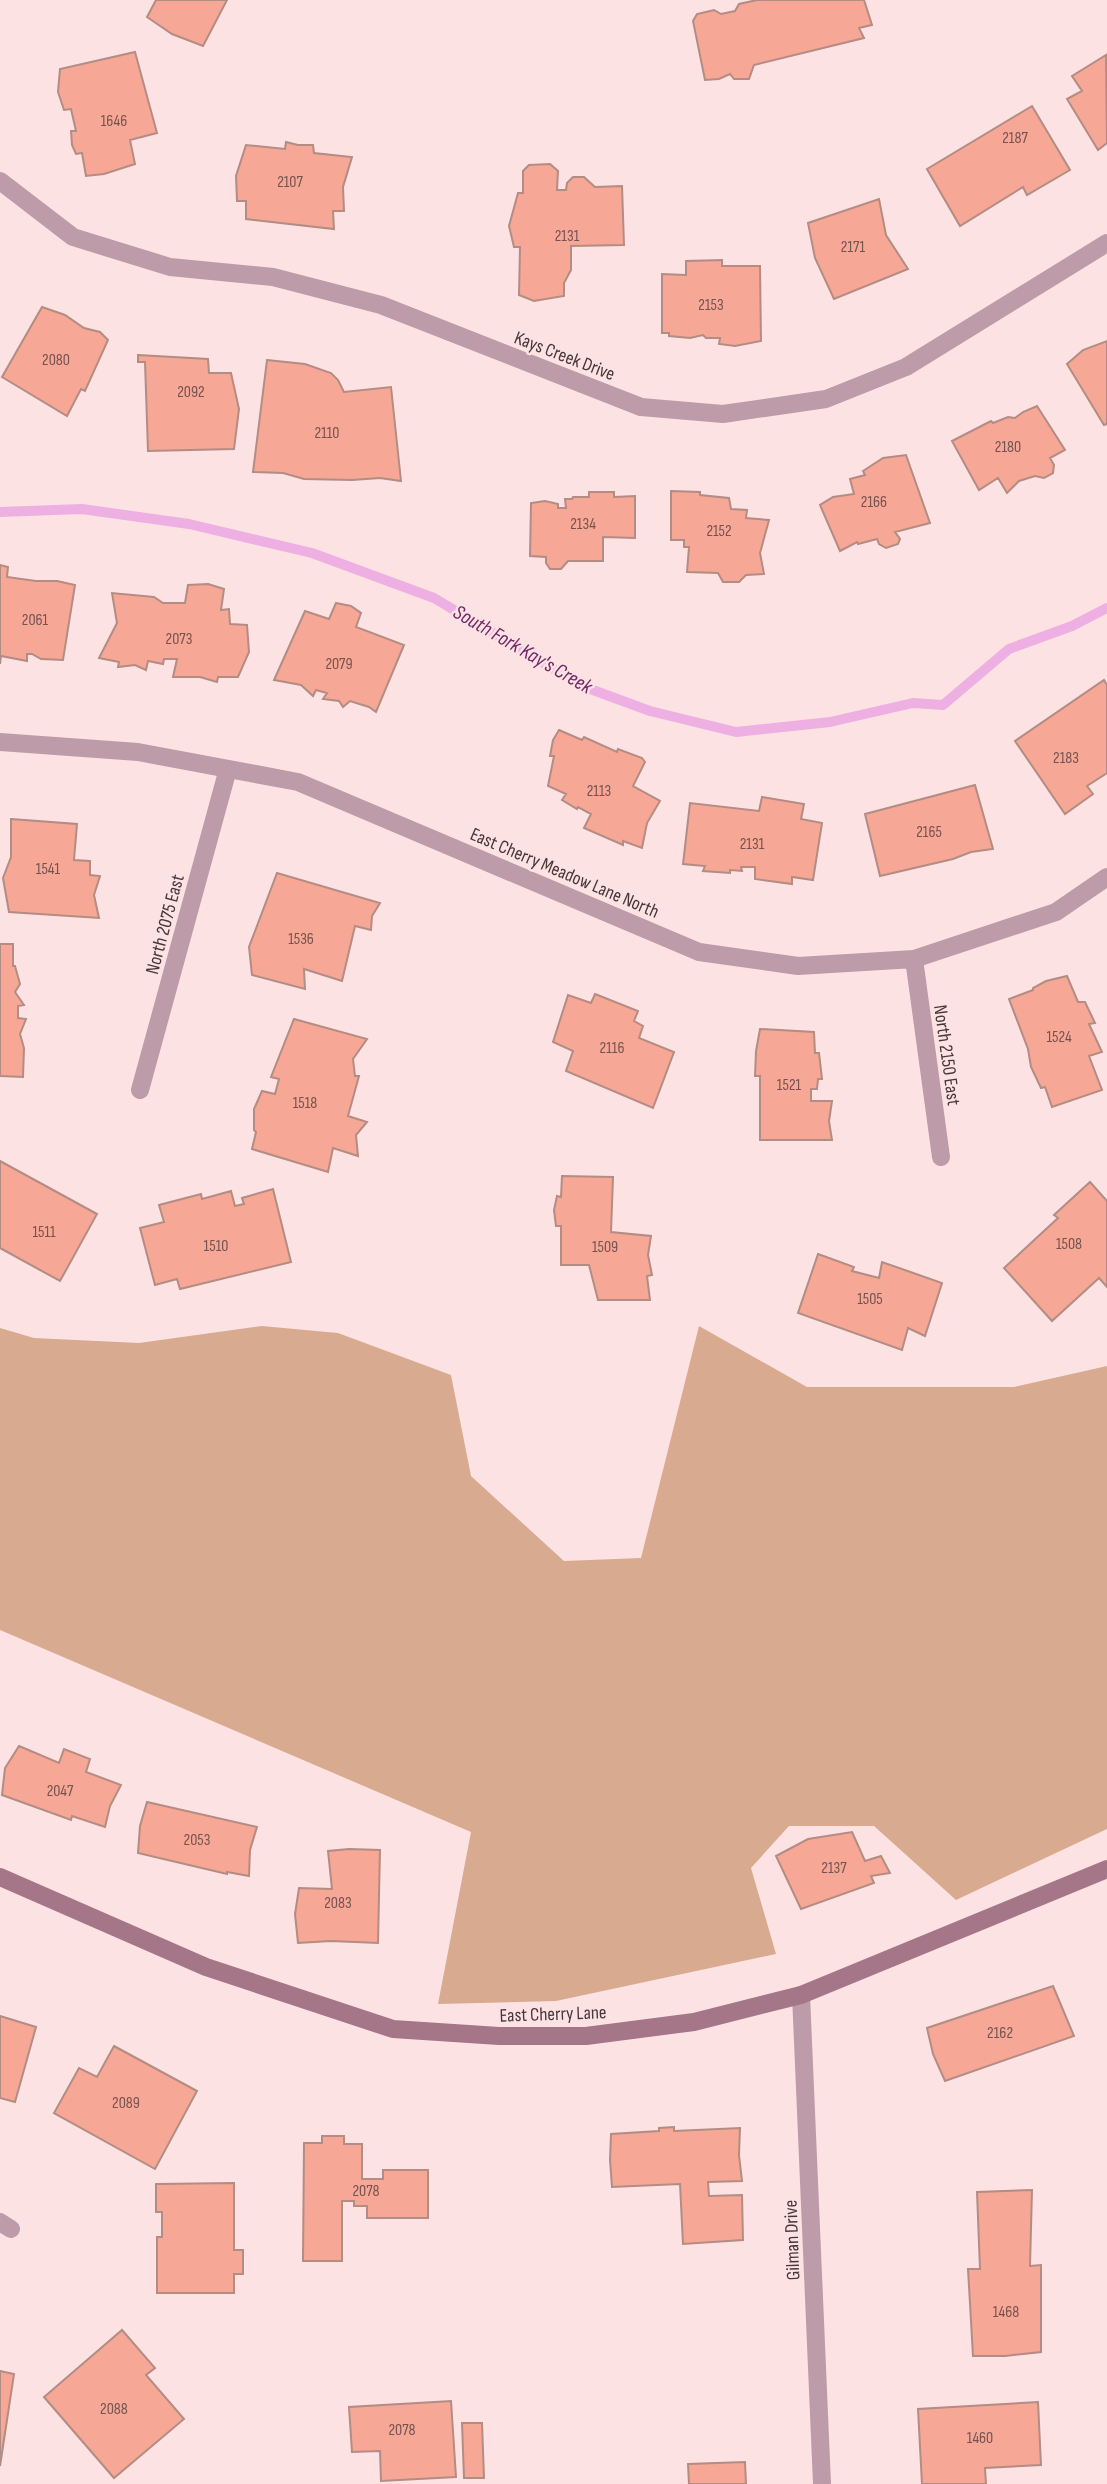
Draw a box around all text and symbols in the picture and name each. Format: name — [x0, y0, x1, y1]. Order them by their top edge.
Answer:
house number: 1646 — [101, 112, 127, 131]
house number: 2187 — [1002, 129, 1028, 148]
house number: 2107 — [277, 173, 303, 192]
house number: 2131 — [555, 227, 580, 246]
house number: 2171 — [841, 238, 866, 257]
house number: 2153 — [698, 296, 724, 315]
street label: Kays Creek Drive — [511, 327, 618, 386]
house number: 2080 — [42, 351, 70, 370]
house number: 2092 — [177, 383, 205, 402]
house number: 2110 — [315, 424, 339, 443]
house number: 2180 — [995, 438, 1021, 457]
house number: 2166 — [861, 493, 887, 512]
house number: 2134 — [570, 515, 596, 534]
house number: 2152 — [706, 522, 732, 541]
water label: South Fork Kay's Creek — [449, 600, 598, 700]
house number: 2061 — [22, 611, 49, 630]
house number: 2073 — [166, 630, 192, 649]
house number: 2079 — [325, 655, 353, 674]
house number: 2183 — [1053, 749, 1079, 768]
house number: 2113 — [587, 782, 611, 801]
street label: East Cherry Meadow Lane North — [467, 823, 662, 924]
house number: 2165 — [916, 823, 942, 842]
house number: 2131 — [740, 835, 765, 854]
house number: 1541 — [36, 860, 61, 879]
street label: North 2075 East — [141, 872, 190, 977]
house number: 1536 — [288, 930, 314, 949]
street label: North 2150 East — [928, 1003, 965, 1107]
house number: 1524 — [1046, 1028, 1072, 1047]
house number: 2116 — [600, 1039, 624, 1058]
house number: 1521 — [777, 1076, 802, 1095]
house number: 1518 — [293, 1094, 317, 1113]
house number: 1511 — [32, 1223, 56, 1242]
house number: 1508 — [1056, 1235, 1082, 1254]
house number: 1510 — [204, 1237, 228, 1256]
house number: 1509 — [592, 1238, 618, 1257]
house number: 1505 — [857, 1290, 883, 1309]
house number: 2047 — [47, 1782, 74, 1801]
house number: 2053 — [184, 1831, 210, 1850]
house number: 2137 — [821, 1859, 847, 1878]
house number: 2083 — [324, 1894, 352, 1913]
street label: East Cherry Lane — [499, 2001, 607, 2028]
house number: 2162 — [987, 2024, 1013, 2043]
house number: 2089 — [112, 2094, 140, 2113]
house number: 2078 — [352, 2182, 380, 2201]
street label: Gilman Drive — [780, 2199, 805, 2281]
house number: 1468 — [993, 2303, 1019, 2322]
house number: 2088 — [100, 2400, 128, 2419]
house number: 2078 — [388, 2421, 416, 2440]
house number: 1460 — [967, 2429, 993, 2448]

